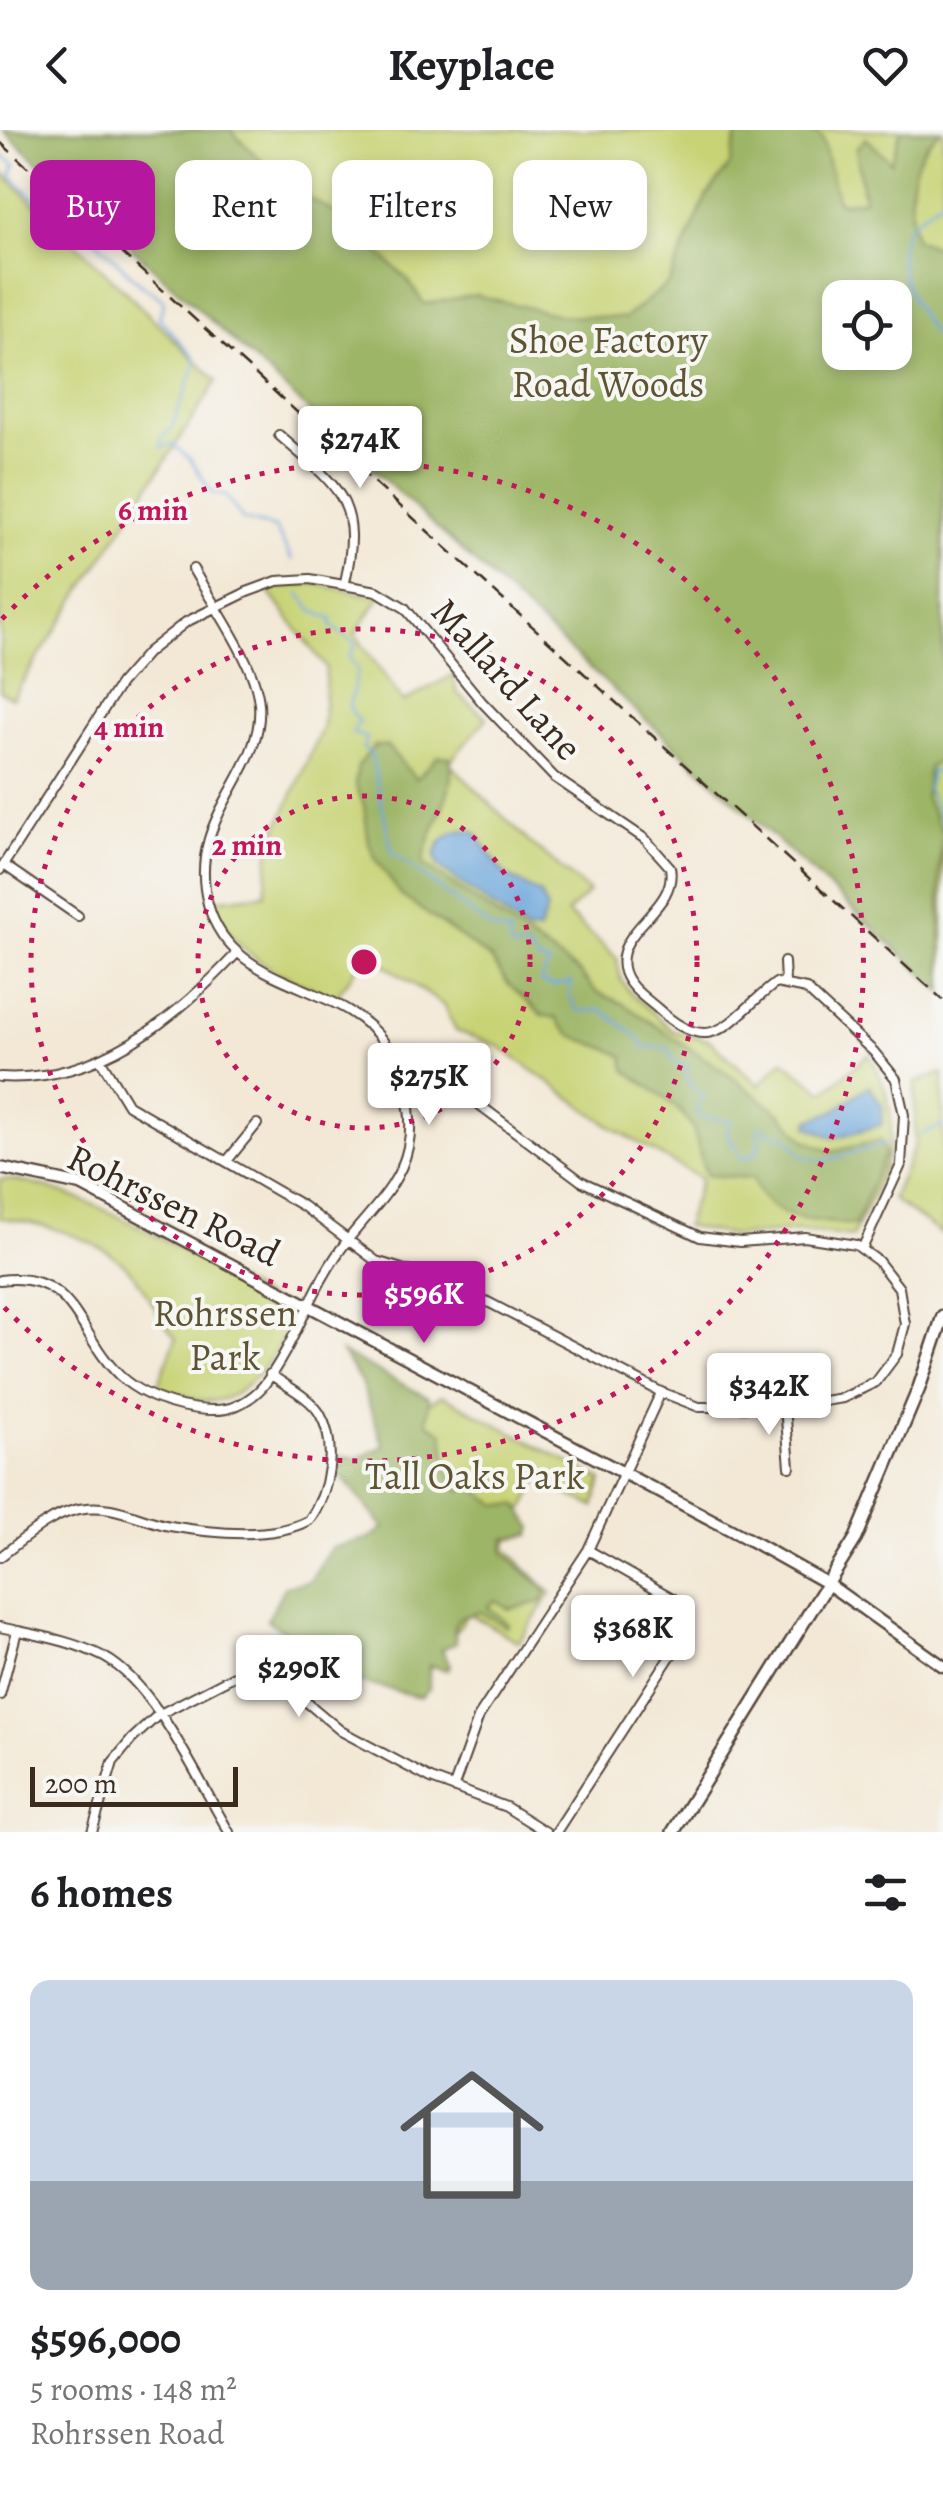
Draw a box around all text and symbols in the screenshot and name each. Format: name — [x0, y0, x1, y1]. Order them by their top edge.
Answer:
text: Keyplace — [388, 34, 555, 96]
icon: back — [30, 38, 85, 93]
icon: heart — [858, 38, 913, 93]
chip: Buy — [30, 160, 155, 250]
chip: Rent — [175, 160, 312, 250]
chip: Filters — [332, 160, 493, 250]
chip: New — [513, 160, 647, 250]
map controls — [822, 280, 912, 370]
button: locate — [822, 280, 912, 370]
park label: Shoe Factory Road Woods — [509, 314, 708, 410]
pin: $274K — [290, 406, 430, 491]
text: $274K — [320, 416, 400, 460]
text: 6 min — [118, 490, 188, 530]
street label: Mallard Lane — [420, 586, 594, 772]
text: 4 min — [94, 707, 164, 747]
text: 2 min — [212, 825, 282, 865]
centre of rings — [346, 944, 382, 980]
pin: $275K — [359, 1043, 499, 1128]
text: $275K — [390, 1053, 468, 1097]
street label: Rohrssen Road — [59, 1131, 290, 1279]
pin: $596K — [354, 1261, 494, 1346]
text: $596K — [384, 1271, 464, 1315]
park label: Rohrssen Park — [153, 1287, 297, 1383]
pin: $342K — [699, 1353, 839, 1438]
text: $342K — [729, 1363, 809, 1407]
park label: Tall Oaks Park — [365, 1450, 585, 1502]
pin: $368K — [563, 1595, 703, 1680]
text: $368K — [593, 1605, 673, 1649]
pin: $290K — [229, 1635, 369, 1720]
text: $290K — [258, 1645, 340, 1689]
scale bar — [30, 1762, 238, 1806]
text: 200 m — [45, 1765, 117, 1803]
text: 6 homes — [30, 1864, 173, 1921]
icon: filters — [858, 1865, 913, 1920]
icon: home — [382, 2045, 562, 2225]
text: $596,000 — [30, 2310, 181, 2367]
text: 5 rooms · 148 m² — [30, 2367, 237, 2411]
text: Rohrssen Road — [30, 2411, 224, 2455]

